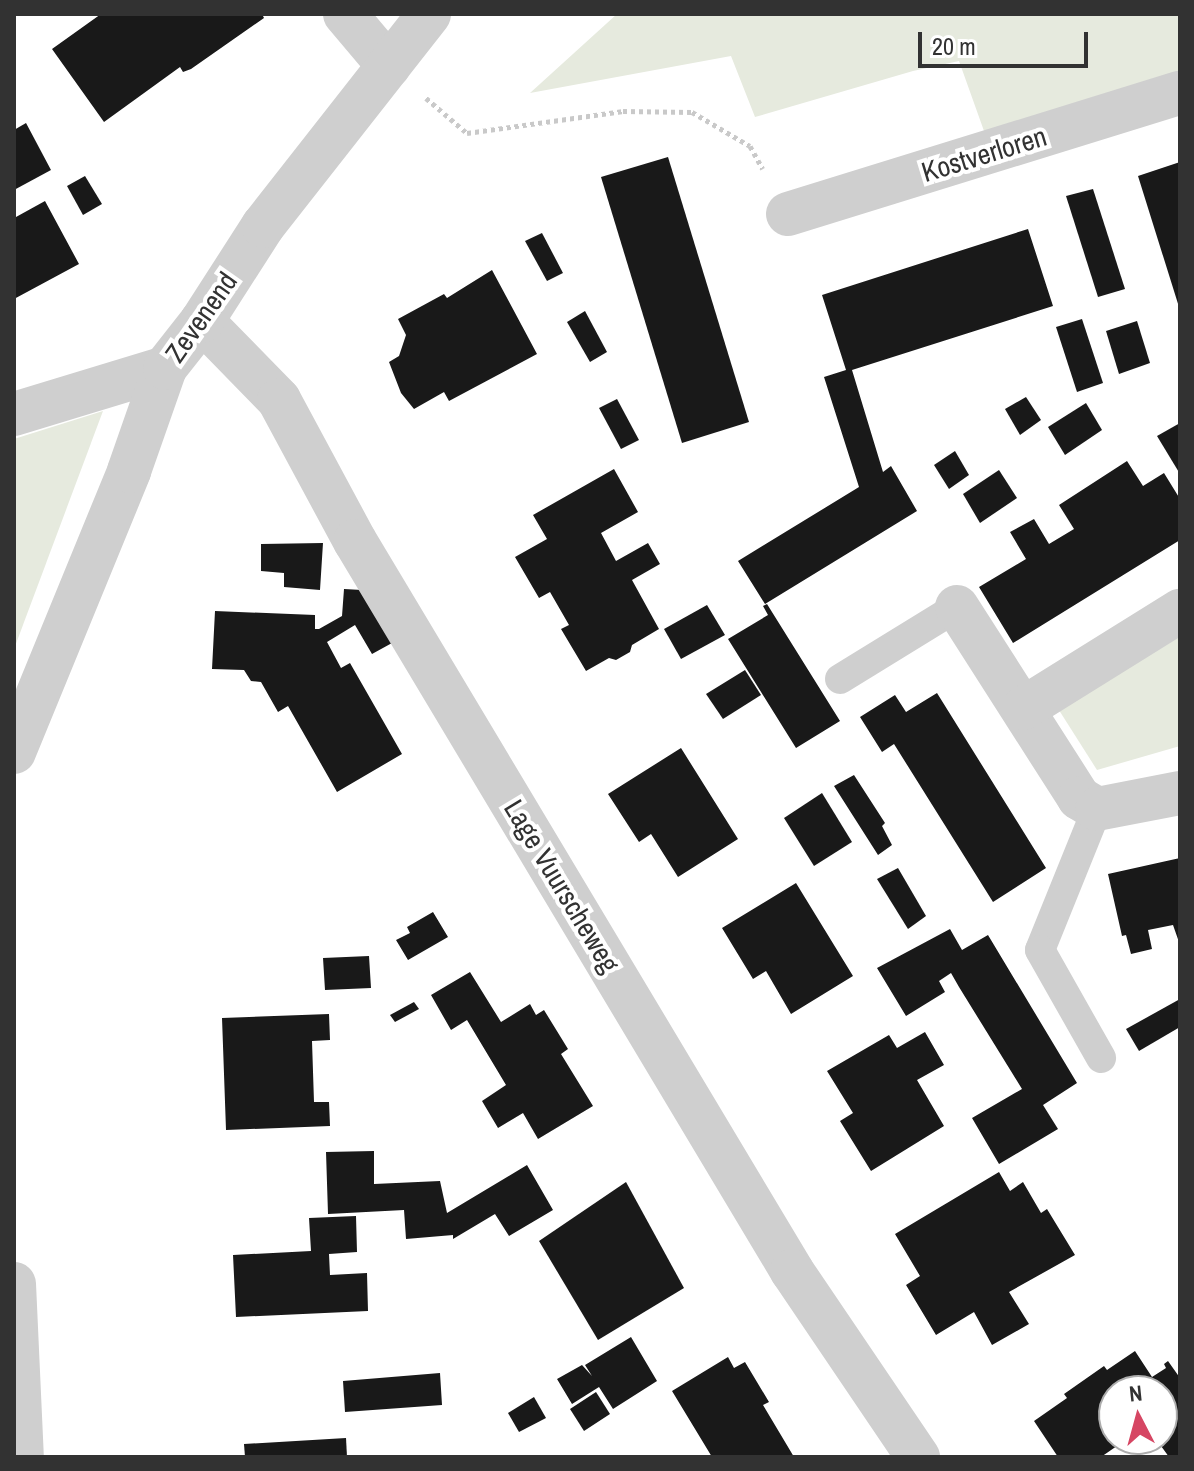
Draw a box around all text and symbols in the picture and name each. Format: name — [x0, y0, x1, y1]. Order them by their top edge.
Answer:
scale bar — [922, 16, 1092, 66]
text: 20 m — [932, 30, 976, 62]
street label: Kostverloren — [917, 119, 1051, 189]
street label: Zevenend — [158, 266, 244, 368]
street label: Lage Vuurscheweg — [497, 793, 627, 979]
north arrow — [1098, 1375, 1178, 1455]
text: N — [1128, 1378, 1144, 1409]

